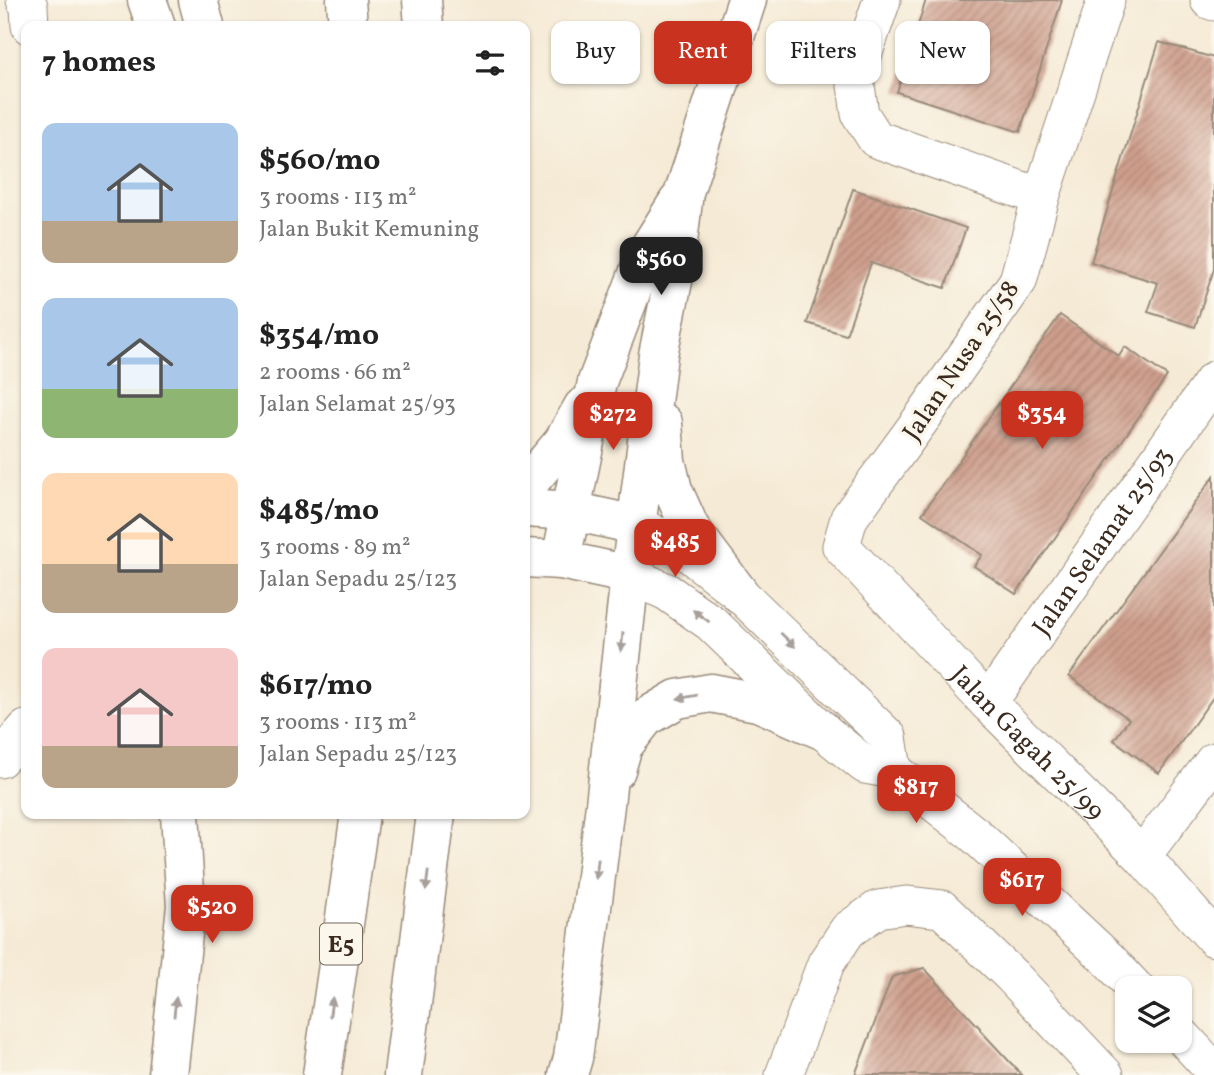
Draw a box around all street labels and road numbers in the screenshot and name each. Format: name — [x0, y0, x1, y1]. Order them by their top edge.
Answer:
street label: Jalan Nusa 25/58 — [895, 274, 1029, 448]
street label: Jalan Selamat 25/93 — [1025, 440, 1182, 643]
street label: Jalan Gagah 25/99 — [942, 658, 1112, 829]
road number: E5 — [320, 924, 362, 964]

